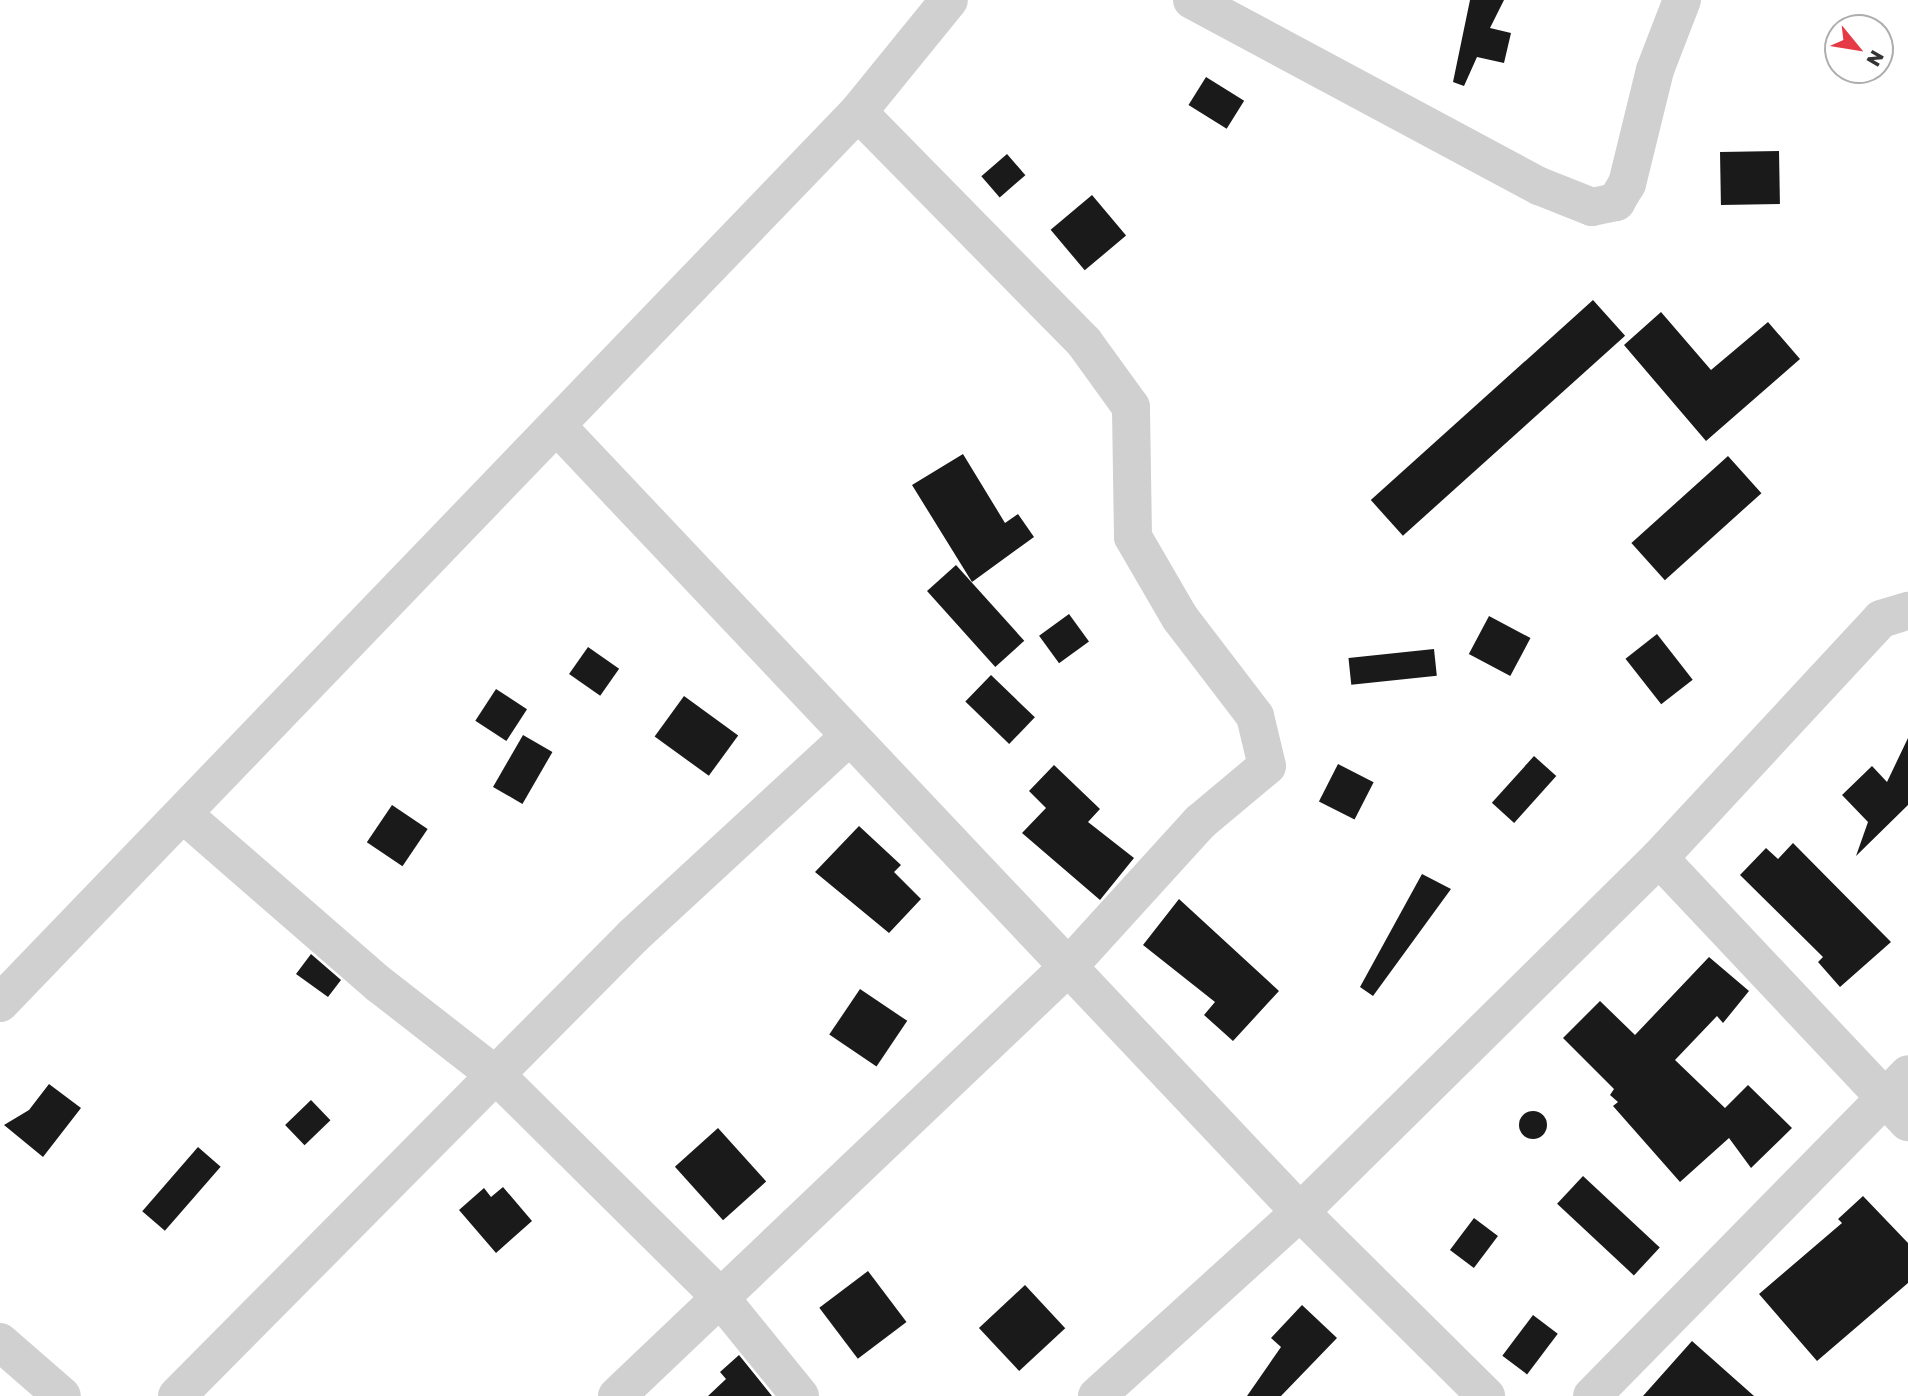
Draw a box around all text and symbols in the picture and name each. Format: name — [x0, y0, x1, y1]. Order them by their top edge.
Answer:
north arrow — [1824, 14, 1894, 84]
text: N — [1862, 47, 1889, 71]

